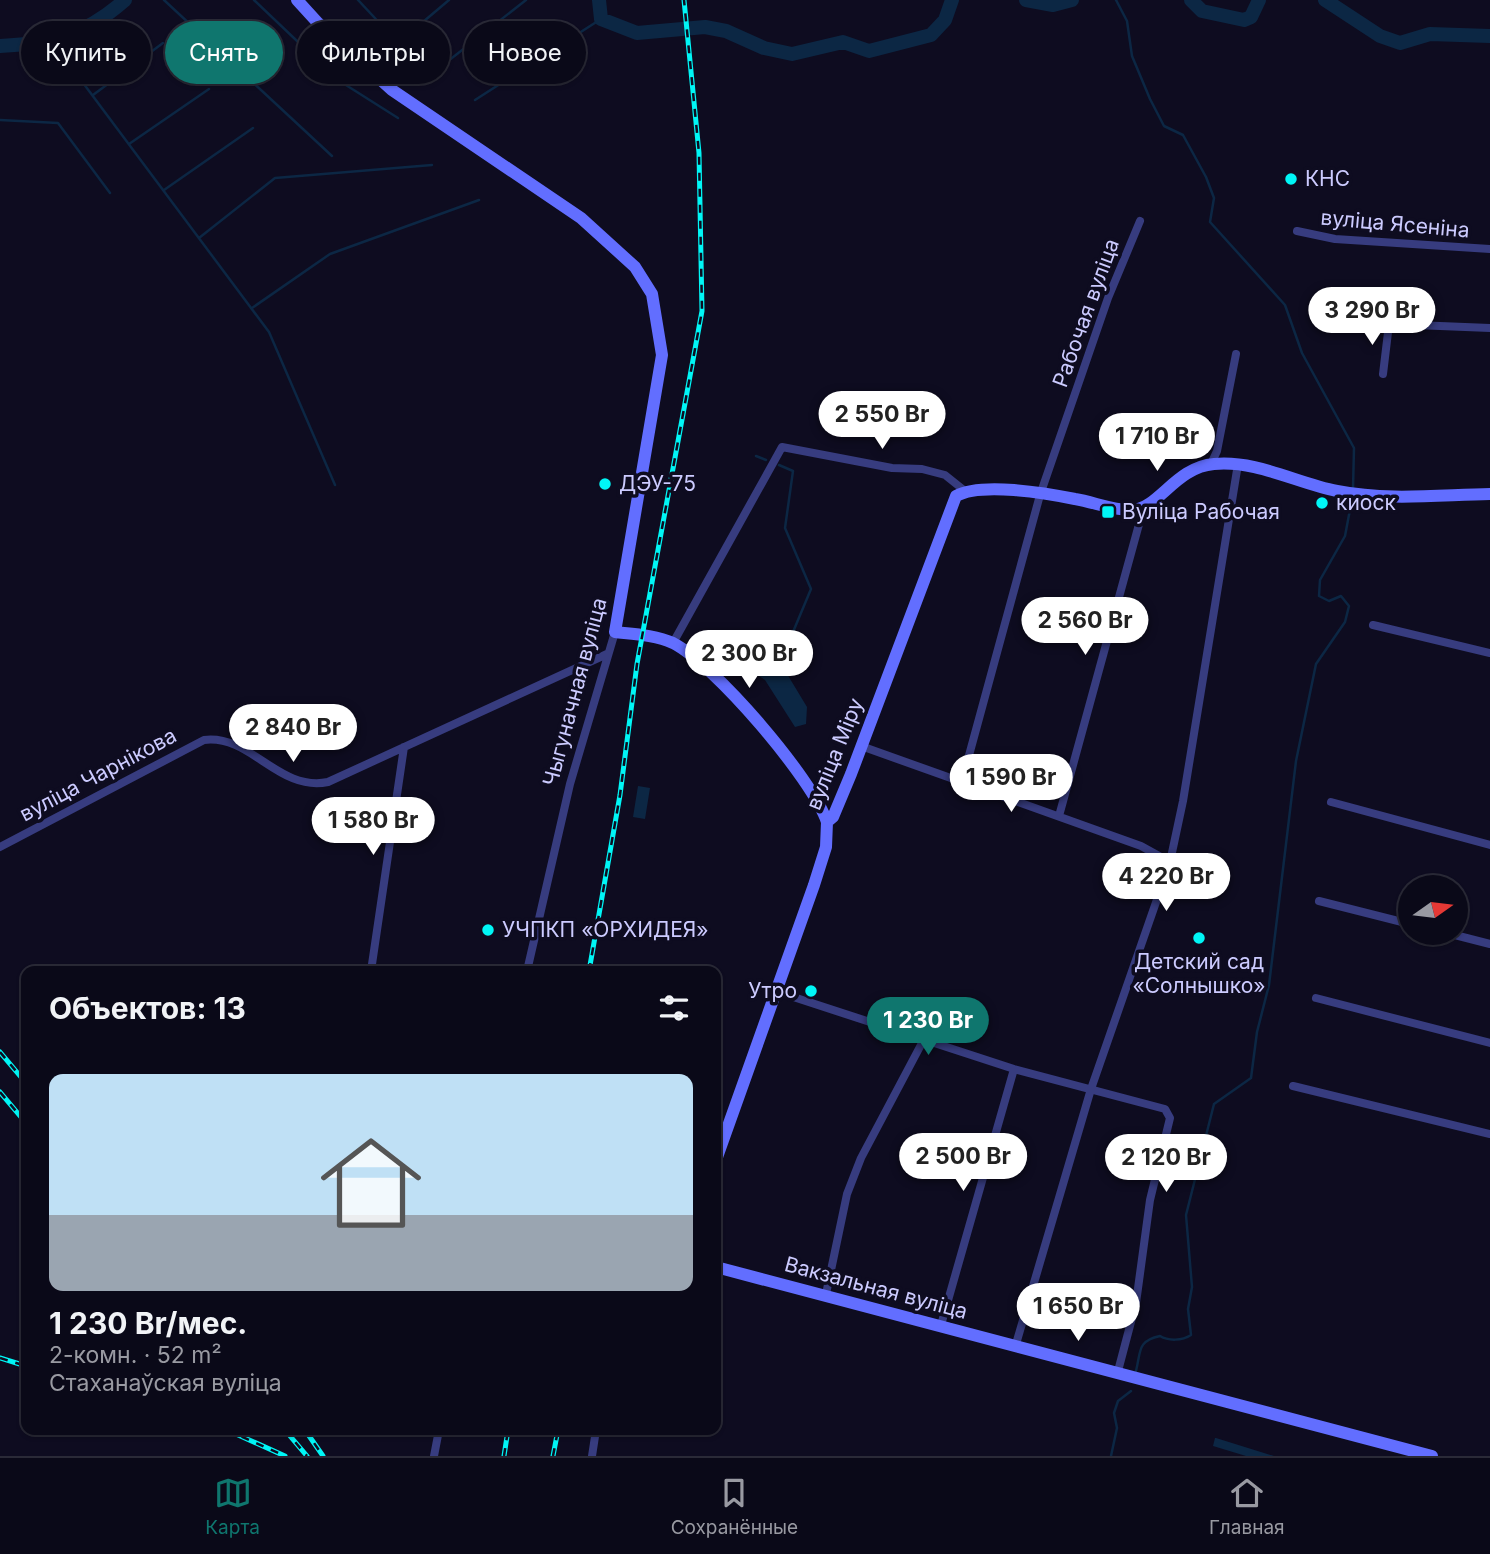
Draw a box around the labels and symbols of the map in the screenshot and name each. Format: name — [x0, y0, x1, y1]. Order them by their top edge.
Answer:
place label: КНС — [1305, 166, 1350, 191]
marker: КНС — [1283, 171, 1299, 187]
street label: вуліца Ясеніна — [1319, 205, 1471, 242]
street label: Рабочая вуліца — [1047, 235, 1124, 390]
pin: 3 290 Br — [1300, 288, 1444, 347]
pin: 2 550 Br — [810, 392, 954, 451]
pin: 1 710 Br — [1085, 414, 1229, 473]
place label: ДЭУ-75 — [619, 471, 696, 496]
marker: ДЭУ-75 — [597, 476, 613, 492]
place label: киоск — [1336, 490, 1396, 515]
marker: киоск — [1314, 495, 1330, 511]
place label: Вуліца Рабочая — [1122, 499, 1280, 524]
marker: Вуліца Рабочая — [1100, 504, 1116, 520]
street label: Чыгуначная вуліца — [537, 595, 612, 789]
pin: 2 560 Br — [1013, 598, 1157, 657]
pin: 2 300 Br — [677, 630, 821, 690]
street label: вуліца Міру — [801, 694, 868, 813]
pin: 2 840 Br — [221, 704, 365, 764]
street label: вуліца Чарнікова — [15, 723, 181, 826]
pin: 1 590 Br — [939, 754, 1083, 814]
pin: 1 580 Br — [301, 798, 445, 857]
pin: 4 220 Br — [1094, 853, 1238, 913]
north arrow — [1398, 875, 1468, 945]
place label: УЧПКП «ОРХИДЕЯ» — [502, 917, 709, 942]
marker: УЧПКП «ОРХИДЕЯ» — [480, 922, 496, 938]
marker: Детский сад «Солнышко» — [1191, 930, 1207, 946]
place label: Детский сад «Солнышко» — [1132, 949, 1266, 998]
place label: Утро — [748, 978, 797, 1003]
marker: Утро — [803, 983, 819, 999]
pin: 1 230 Br — [856, 998, 1000, 1057]
pin: 2 500 Br — [891, 1134, 1035, 1193]
pin: 2 120 Br — [1094, 1134, 1238, 1194]
street label: Вакзальная вуліца — [782, 1251, 970, 1324]
pin: 1 650 Br — [1006, 1284, 1150, 1343]

